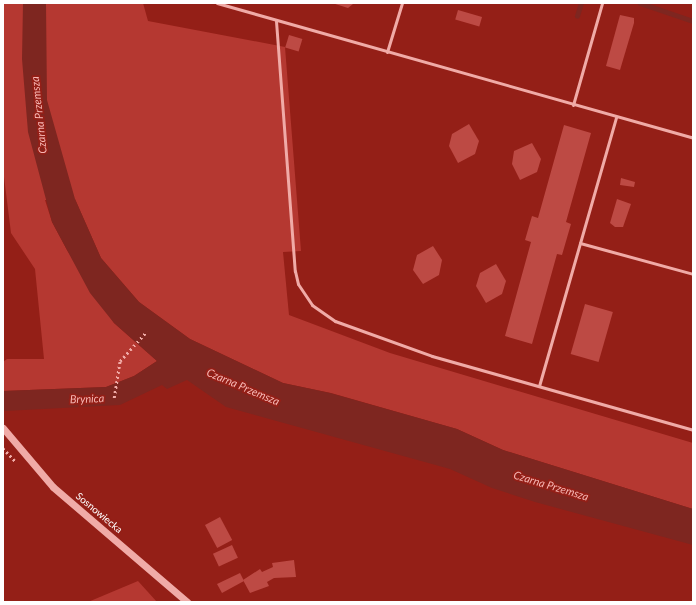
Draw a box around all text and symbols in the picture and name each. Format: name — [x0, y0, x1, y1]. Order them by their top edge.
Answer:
water label: Czarna Przemsza — [28, 76, 50, 154]
water label: Czarna Przemsza — [205, 366, 281, 408]
water label: Brynica — [70, 392, 104, 406]
water label: Czarna Przemsza — [512, 468, 590, 504]
street label: Sosnowiecka — [73, 490, 125, 536]

